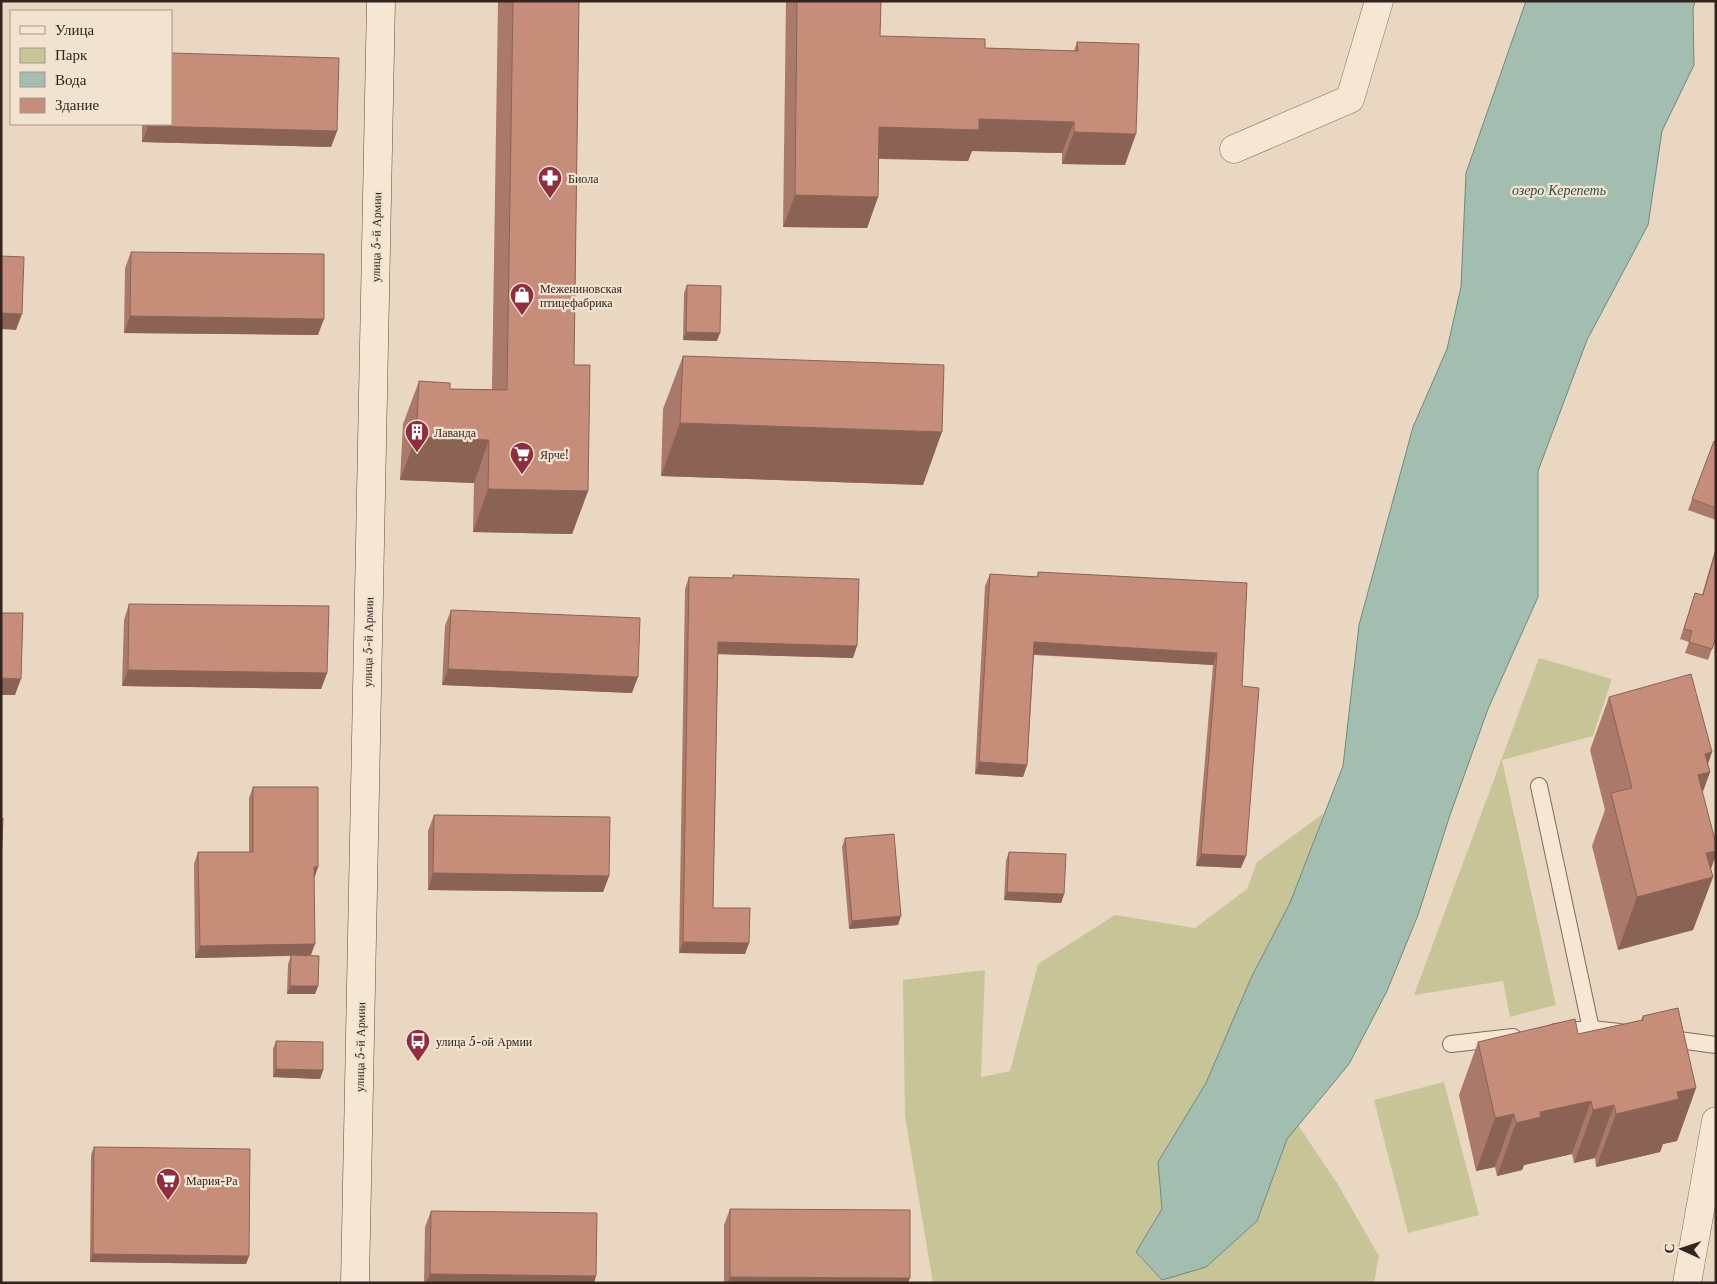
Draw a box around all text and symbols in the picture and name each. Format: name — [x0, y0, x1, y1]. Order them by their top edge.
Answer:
legend — [10, 10, 172, 125]
text: Улица — [55, 20, 94, 39]
text: Парк — [55, 45, 88, 64]
text: Вода — [55, 70, 87, 89]
text: Здание — [55, 95, 99, 114]
pharmacy icon: Биола — [537, 165, 563, 199]
place label: Биола — [568, 171, 599, 186]
water label: озеро Керепеть — [1512, 181, 1606, 199]
street label: улица 5-й Армии — [368, 191, 384, 282]
place label: Межениновская птицефабрика — [540, 281, 622, 310]
shop icon: Межениновская птицефабрика — [509, 282, 535, 316]
building icon: Лаванда — [404, 419, 430, 453]
place label: Лаванда — [434, 425, 477, 440]
supermarket icon: Ярче! — [509, 441, 535, 475]
place label: Ярче! — [540, 447, 569, 462]
street label: улица 5-й Армии — [360, 596, 376, 687]
street label: улица 5-й Армии — [352, 1001, 368, 1092]
bus stop icon: улица 5-ой Армии — [405, 1028, 431, 1062]
place label: улица 5-ой Армии — [436, 1034, 533, 1049]
supermarket icon: Мария-Ра — [155, 1167, 181, 1201]
place label: Мария-Ра — [186, 1173, 238, 1188]
north arrow — [1657, 1224, 1707, 1274]
text: С — [1660, 1243, 1678, 1254]

